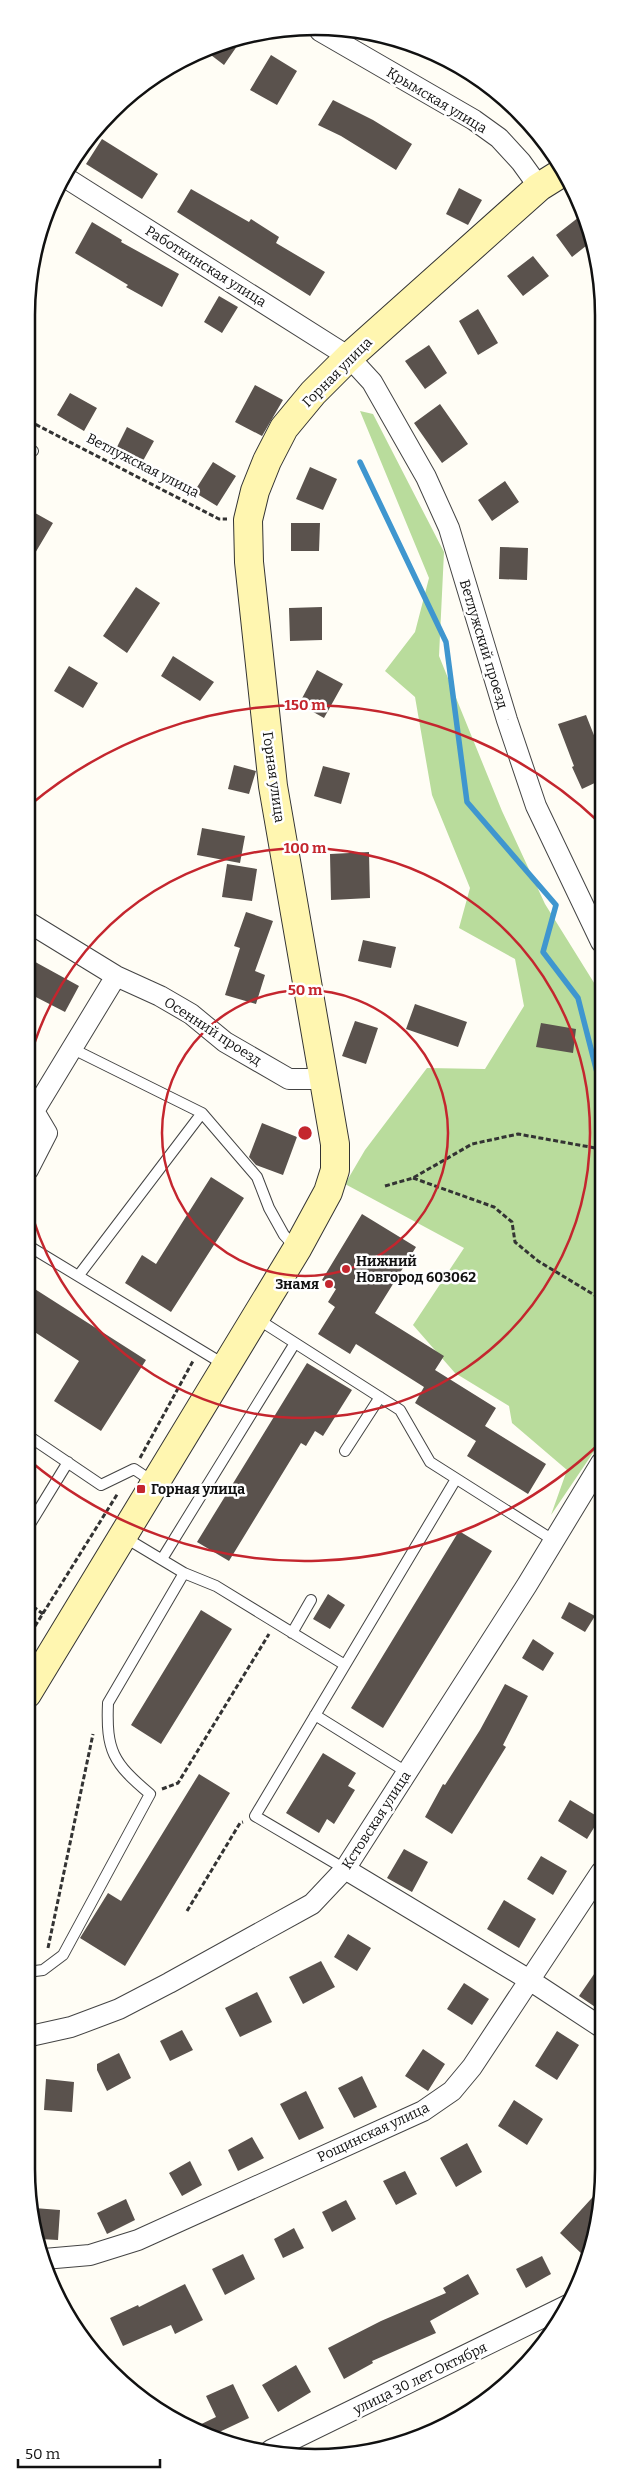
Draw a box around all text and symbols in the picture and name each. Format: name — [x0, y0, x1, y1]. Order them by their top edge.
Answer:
street label: Крымская улица — [383, 64, 490, 137]
street label: Работкинская улица — [142, 222, 270, 311]
street label: Горная улица — [299, 334, 376, 411]
street label: Ветлужская улица — [84, 430, 202, 501]
street label: Ветлужский проезд — [456, 577, 511, 711]
text: 150 m — [284, 696, 326, 714]
street label: Горная улица — [259, 730, 288, 824]
text: 100 m — [284, 839, 327, 857]
text: 50 m — [288, 981, 323, 999]
street label: Осенний проезд — [161, 994, 265, 1070]
centre of rings — [296, 1124, 314, 1142]
place label: Нижний Новгород 603062 — [356, 1253, 476, 1286]
marker: Нижний Новгород 603062 — [340, 1263, 352, 1275]
place label: Знамя — [275, 1276, 319, 1293]
marker: Знамя — [323, 1278, 335, 1290]
place label: Горная улица — [151, 1481, 245, 1498]
marker: Горная улица — [135, 1483, 147, 1495]
street label: Кстовская улица — [338, 1768, 415, 1873]
street label: Рощинская улица — [315, 2099, 432, 2166]
street label: улица 30 лет Октября — [350, 2339, 490, 2419]
scale bar — [18, 2436, 160, 2468]
text: 50 m — [25, 2445, 61, 2463]

